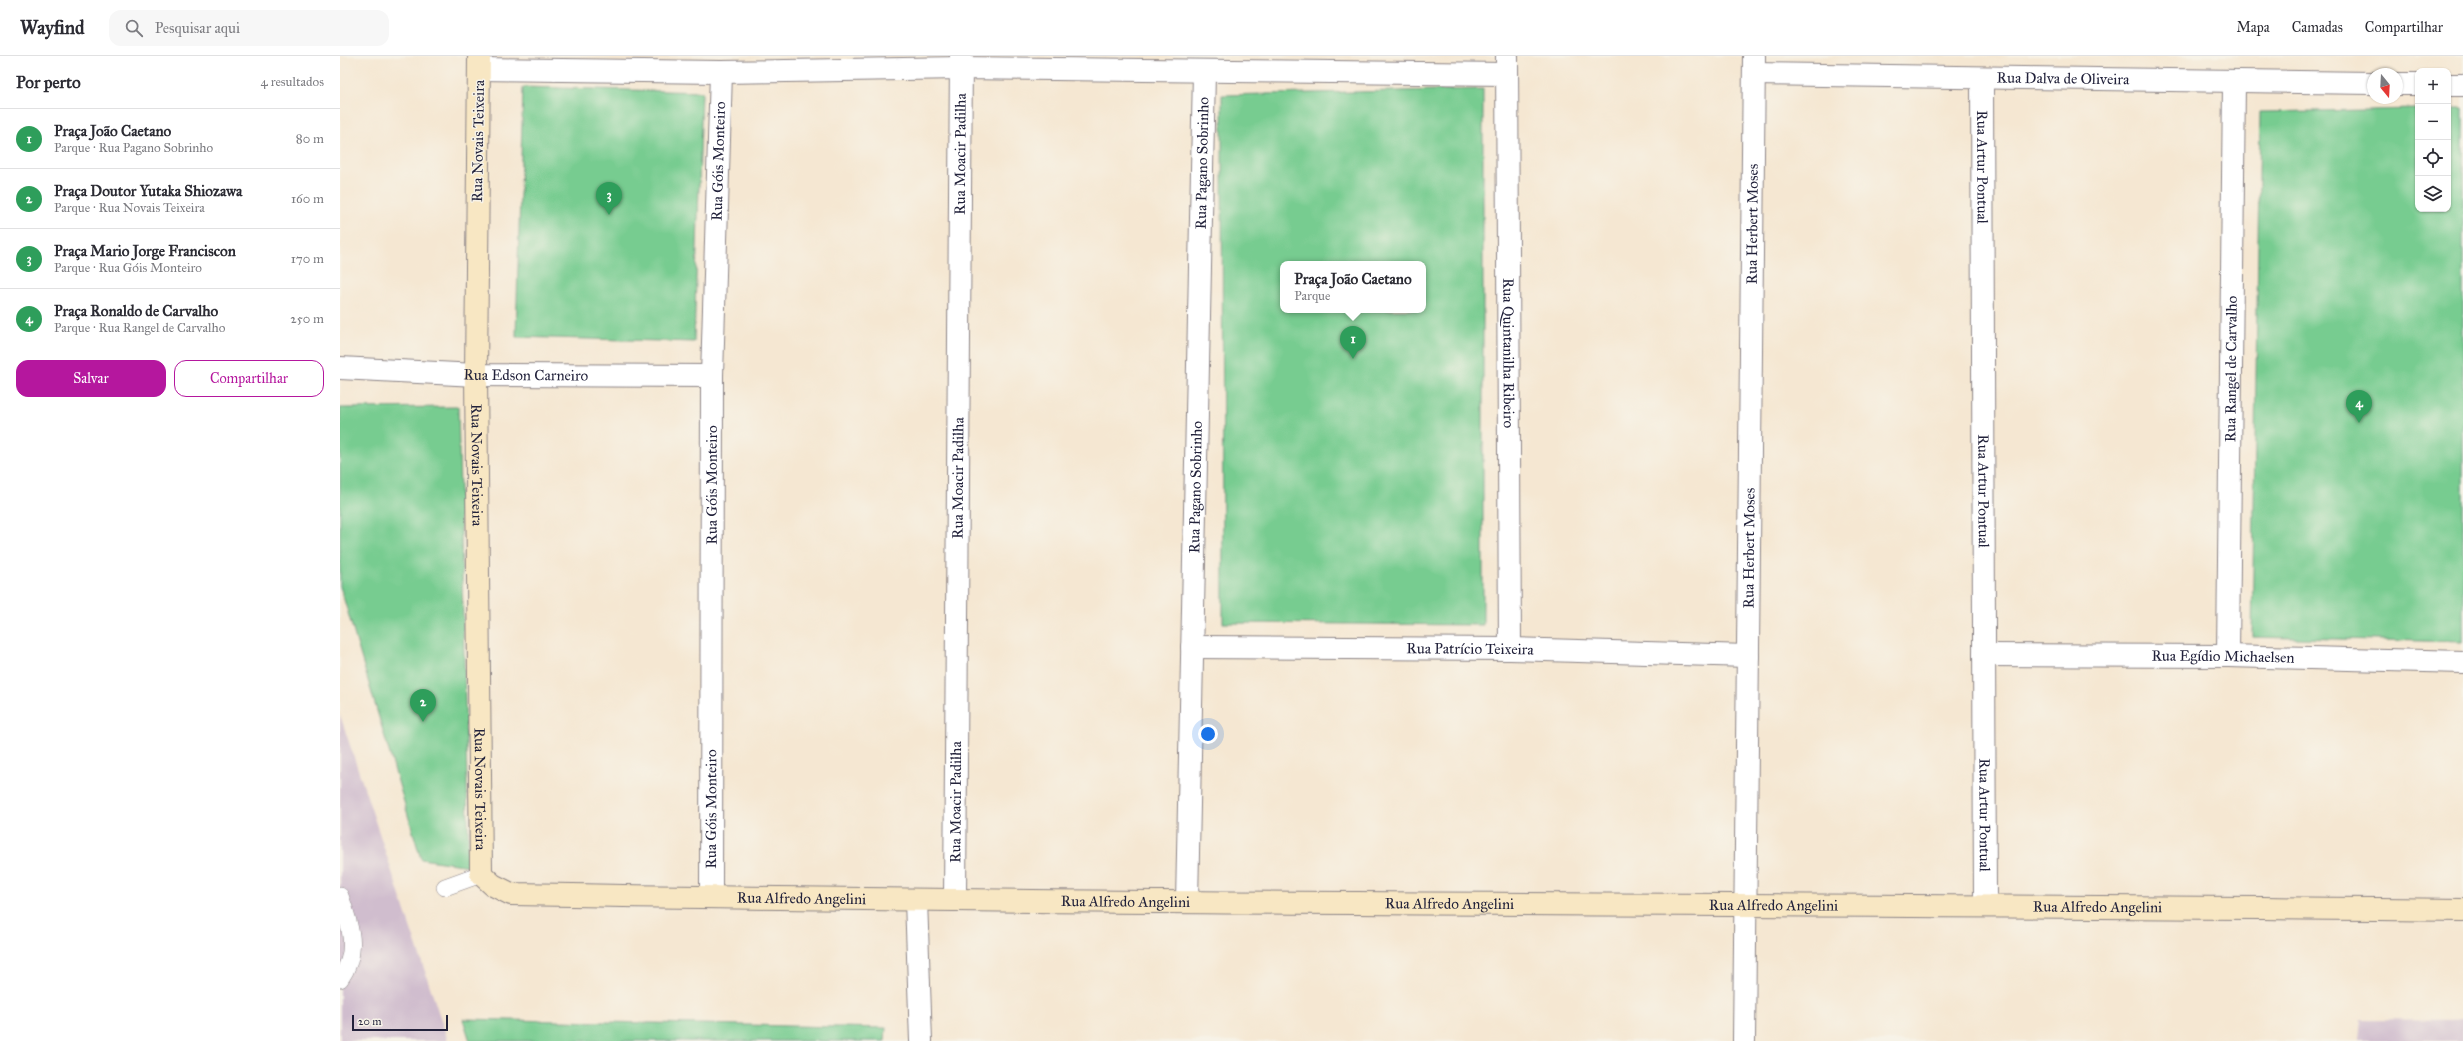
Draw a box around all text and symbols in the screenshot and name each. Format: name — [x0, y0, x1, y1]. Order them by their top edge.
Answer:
search box — [109, 10, 389, 46]
text: Wayfind — [20, 16, 85, 39]
icon: search — [123, 17, 145, 39]
text: Pesquisar aqui — [155, 19, 240, 37]
text: Mapa — [2236, 19, 2270, 36]
text: Camadas — [2292, 19, 2343, 36]
text: Compartilhar — [2365, 19, 2443, 36]
north arrow — [2367, 68, 2403, 104]
map controls — [2415, 68, 2451, 212]
button: + — [2415, 68, 2451, 104]
street label: Rua Dalva de Oliveira — [1996, 69, 2130, 88]
text: Por perto — [16, 72, 81, 93]
text: 4 resultados — [261, 74, 324, 90]
street label: Rua Novais Teixeira — [468, 79, 488, 202]
street label: Rua Moacir Padilha — [951, 92, 970, 215]
street label: Rua Pagano Sobrinho — [1192, 96, 1212, 230]
street label: Rua Góis Monteiro — [708, 101, 729, 221]
button: − — [2415, 104, 2451, 140]
street label: Rua Artur Pontual — [1973, 110, 1992, 225]
text: Praça João Caetano — [54, 122, 171, 140]
text: 1 — [26, 131, 32, 147]
text: 80 m — [296, 131, 324, 147]
text: Parque · Rua Pagano Sobrinho — [54, 140, 213, 156]
button: locate — [2415, 140, 2451, 176]
street label: Rua Herbert Moses — [1743, 164, 1762, 284]
button: layers — [2415, 176, 2451, 212]
text: Praça Doutor Yutaka Shiozawa — [54, 182, 242, 200]
pin: 3 — [596, 182, 622, 215]
text: 2 — [26, 191, 32, 207]
text: 160 m — [291, 191, 324, 207]
text: Parque · Rua Novais Teixeira — [54, 200, 205, 216]
text: Praça Mario Jorge Franciscon — [54, 242, 236, 260]
text: 3 — [26, 251, 32, 267]
text: 170 m — [291, 251, 324, 267]
text: Parque · Rua Góis Monteiro — [54, 260, 202, 276]
popup — [1280, 261, 1426, 313]
text: Praça João Caetano — [1294, 270, 1412, 288]
street label: Rua Quintanilha Ribeiro — [1499, 278, 1518, 428]
text: Parque — [1294, 288, 1330, 304]
street label: Rua Rangel de Carvalho — [2221, 295, 2241, 442]
text: Praça Ronaldo de Carvalho — [54, 302, 218, 320]
text: 4 — [25, 311, 33, 327]
text: 250 m — [290, 311, 324, 327]
text: Parque · Rua Rangel de Carvalho — [54, 320, 225, 336]
pin: 1 — [1340, 326, 1366, 359]
button: Salvar — [16, 360, 166, 397]
button: Compartilhar — [174, 360, 324, 397]
street label: Rua Edson Carneiro — [463, 365, 589, 384]
pin: 4 — [2346, 390, 2372, 423]
street label: Rua Novais Teixeira — [467, 404, 487, 527]
street label: Rua Moacir Padilha — [949, 416, 967, 539]
street label: Rua Pagano Sobrinho — [1185, 420, 1206, 553]
street label: Rua Góis Monteiro — [703, 425, 721, 545]
street label: Rua Artur Pontual — [1974, 434, 1993, 549]
street label: Rua Herbert Moses — [1739, 488, 1759, 608]
street label: Rua Patrício Teixeira — [1406, 639, 1535, 659]
street label: Rua Egídio Michaelsen — [2151, 647, 2295, 667]
pin: 2 — [410, 689, 436, 722]
your location — [1198, 724, 1218, 744]
street label: Rua Novais Teixeira — [471, 728, 490, 851]
street label: Rua Moacir Padilha — [946, 740, 965, 863]
street label: Rua Góis Monteiro — [702, 749, 720, 869]
street label: Rua Artur Pontual — [1975, 758, 1994, 873]
street label: Rua Alfredo Angelini — [737, 889, 866, 908]
street label: Rua Alfredo Angelini — [1061, 892, 1190, 911]
street label: Rua Alfredo Angelini — [1385, 894, 1514, 913]
street label: Rua Alfredo Angelini — [1709, 896, 1838, 915]
street label: Rua Alfredo Angelini — [2033, 898, 2162, 916]
scale bar — [352, 1013, 448, 1032]
text: 20 m — [358, 1015, 381, 1028]

